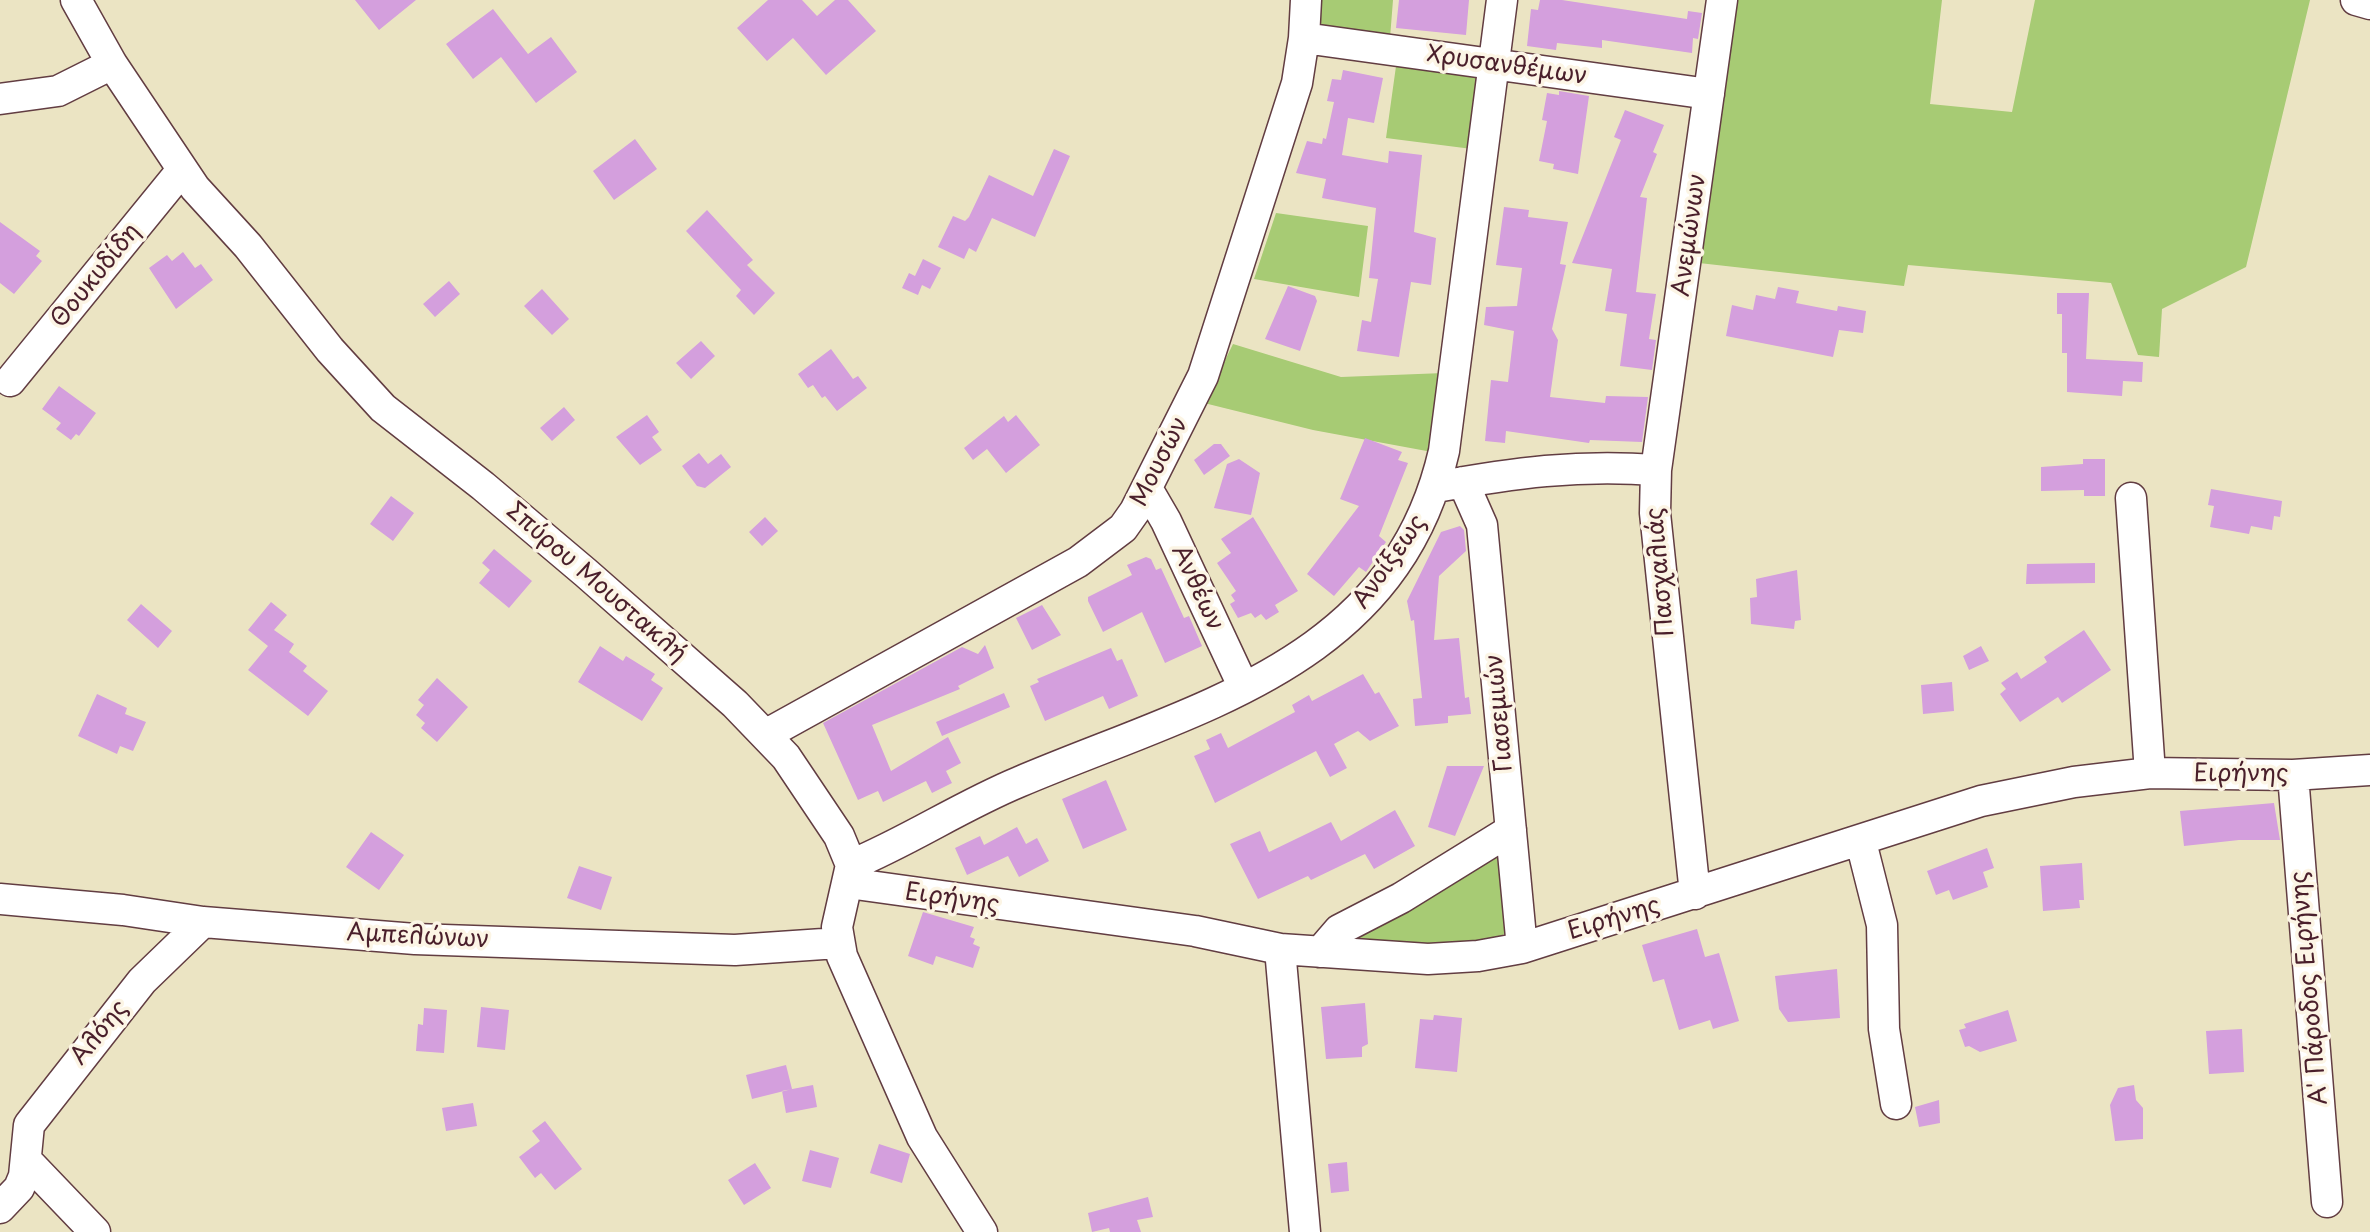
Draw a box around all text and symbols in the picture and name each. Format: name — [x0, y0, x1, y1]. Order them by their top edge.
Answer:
street label: Χρυσανθέμων — [1425, 40, 1589, 92]
street label: Ανεμώνων — [1667, 172, 1713, 298]
street label: Θουκυδίδη — [45, 218, 147, 334]
street label: Μουσών — [1125, 412, 1195, 512]
street label: Σπύρου Μουστακλή — [500, 497, 692, 669]
street label: Πασχαλιάς — [1641, 506, 1681, 638]
street label: Ανοίξεως — [1347, 510, 1433, 614]
street label: Ανθέων — [1165, 541, 1229, 635]
street label: Γιασεμιών — [1480, 653, 1520, 773]
street label: Ειρήνης — [2194, 760, 2288, 788]
street label: A' Πάροδος Ειρήνης — [2285, 870, 2335, 1106]
street label: Ειρήνης — [903, 878, 1001, 920]
street label: Ειρήνης — [1564, 891, 1664, 947]
street label: Αμπελώνων — [346, 919, 490, 955]
street label: Αλόης — [65, 995, 135, 1071]

